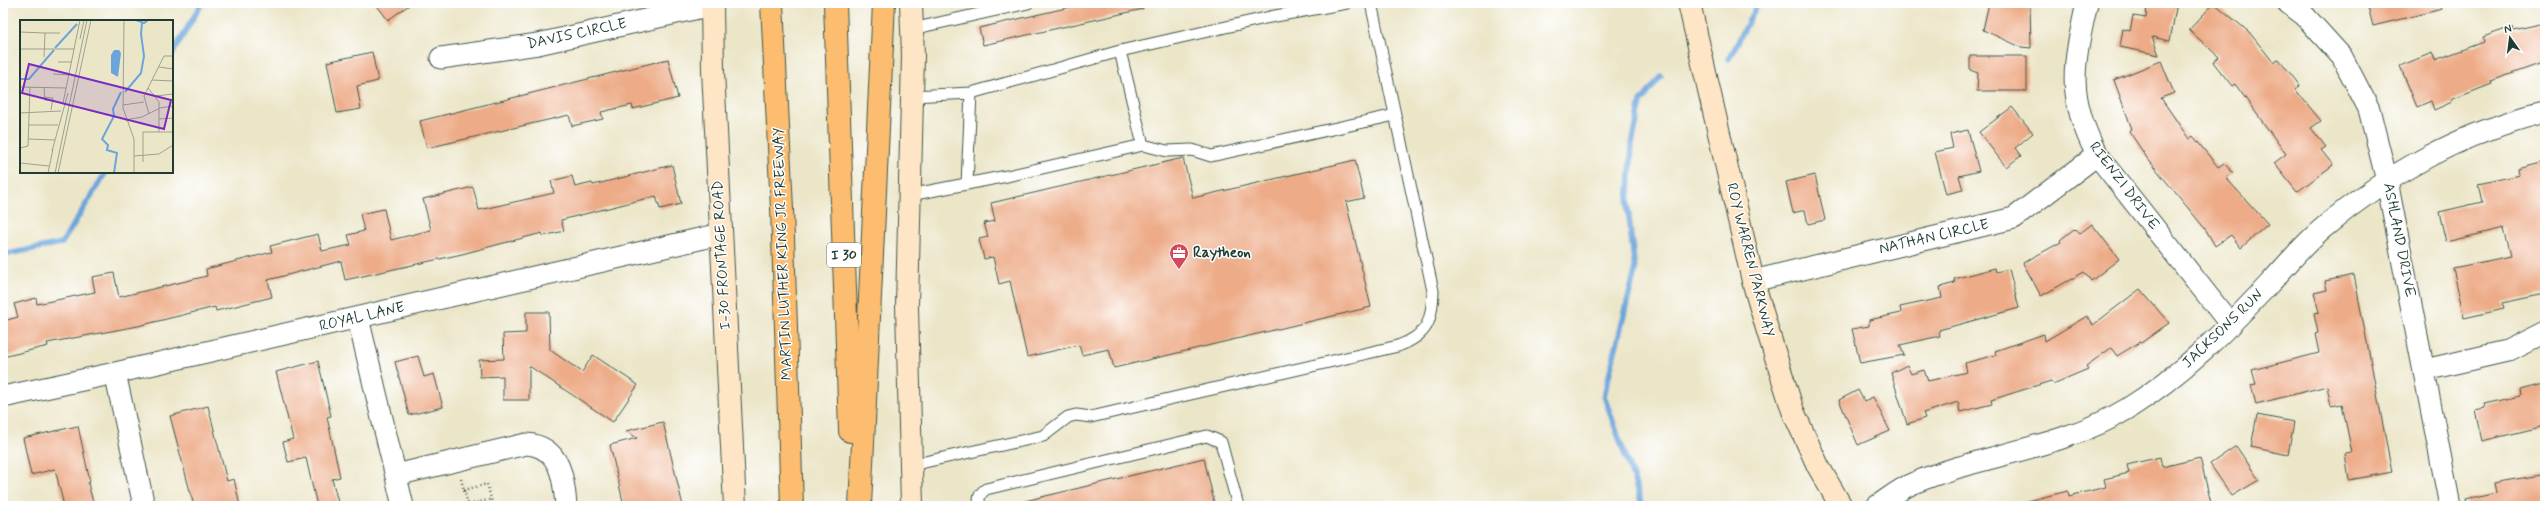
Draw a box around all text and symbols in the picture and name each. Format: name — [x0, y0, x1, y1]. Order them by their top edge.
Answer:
street label: DAVIS CIRCLE — [525, 14, 629, 54]
north arrow — [2490, 18, 2530, 58]
inset map — [20, 20, 173, 173]
text: N — [2503, 22, 2513, 37]
street label: MARTIN LUTHER KING JR FREEWAY — [769, 127, 797, 381]
street label: RIENZI DRIVE — [2084, 138, 2164, 235]
street label: I-30 FRONTAGE ROAD — [708, 180, 736, 330]
street label: ROY WARREN PARKWAY — [1721, 181, 1779, 339]
street label: ASHLAND DRIVE — [2378, 181, 2420, 299]
street label: NATHAN CIRCLE — [1877, 215, 1991, 259]
office icon: Raytheon — [1168, 242, 1190, 270]
road number: I 30 — [827, 243, 861, 267]
place label: Raytheon — [1193, 243, 1251, 263]
street label: JACKSONS RUN — [2178, 285, 2268, 373]
street label: ROYAL LANE — [317, 297, 407, 337]

